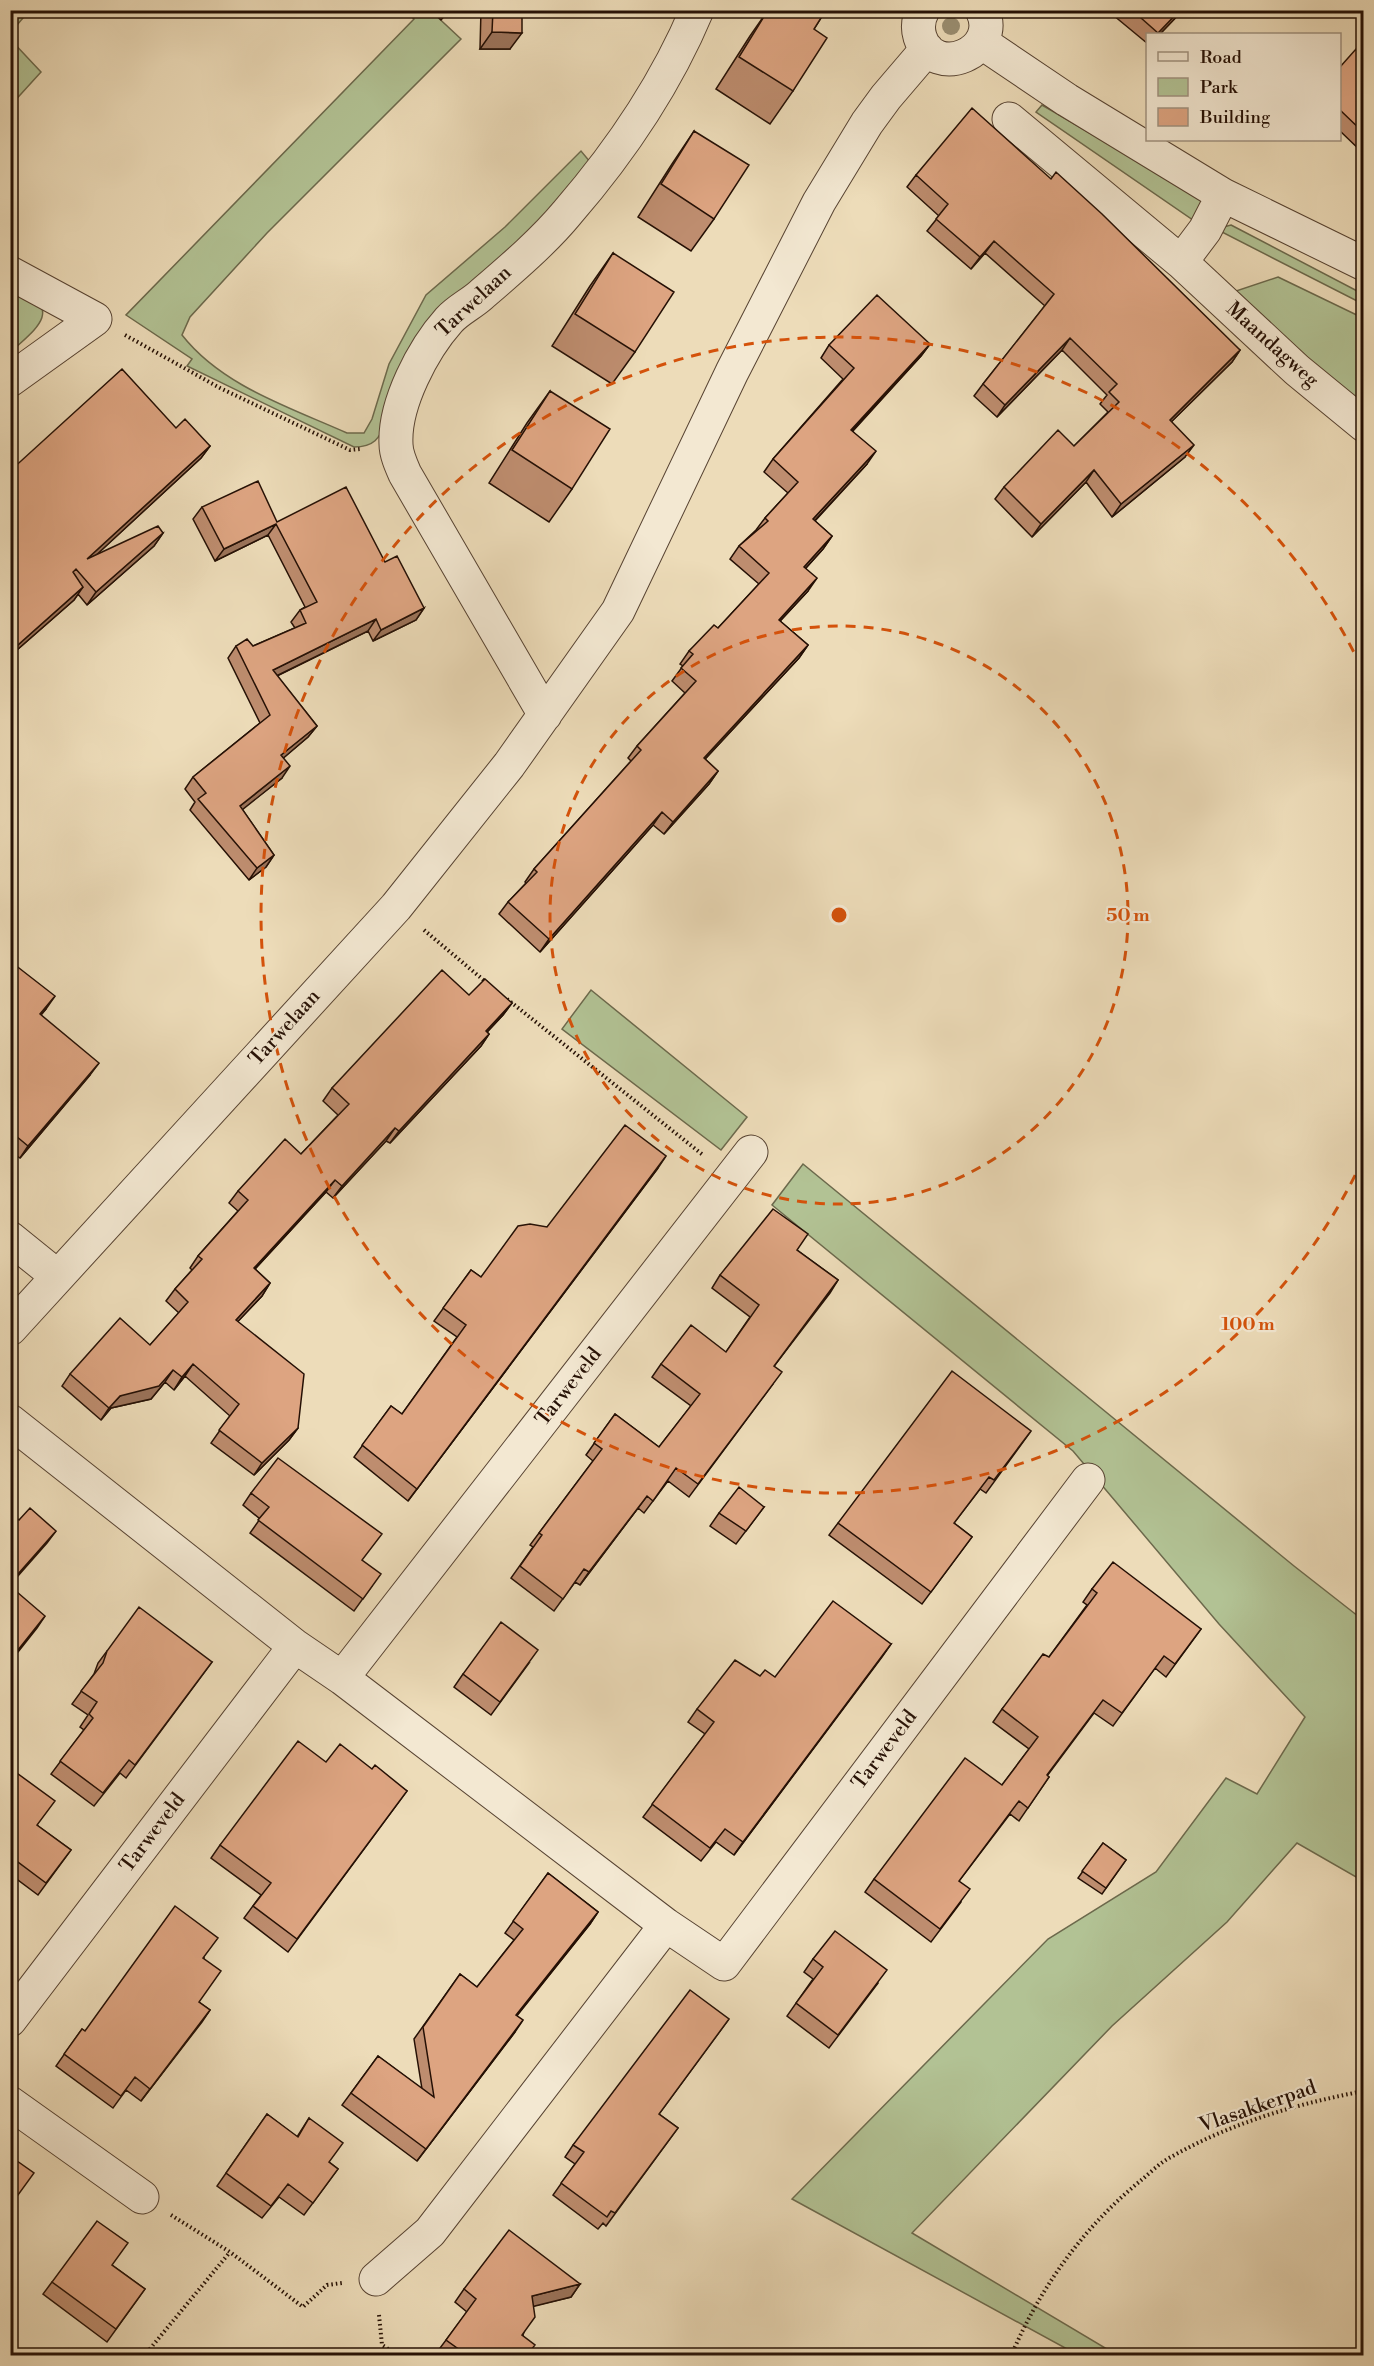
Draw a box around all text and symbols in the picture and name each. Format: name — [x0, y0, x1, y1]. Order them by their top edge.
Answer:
legend — [1146, 33, 1341, 141]
text: Road — [1200, 46, 1243, 69]
text: Park — [1200, 76, 1239, 99]
text: Building — [1199, 106, 1271, 129]
street label: Tarwelaan — [431, 261, 517, 343]
street label: Maandagweg — [1221, 297, 1324, 393]
text: 50 m — [1106, 904, 1150, 927]
centre of rings — [829, 905, 849, 925]
street label: Tarwelaan — [244, 985, 326, 1071]
text: 100 m — [1221, 1313, 1275, 1336]
street label: Tarweveld — [530, 1342, 608, 1431]
street label: Tarweveld — [847, 1705, 923, 1795]
street label: Tarweveld — [115, 1788, 191, 1878]
street label: Vlasakkerpad — [1195, 2075, 1320, 2139]

